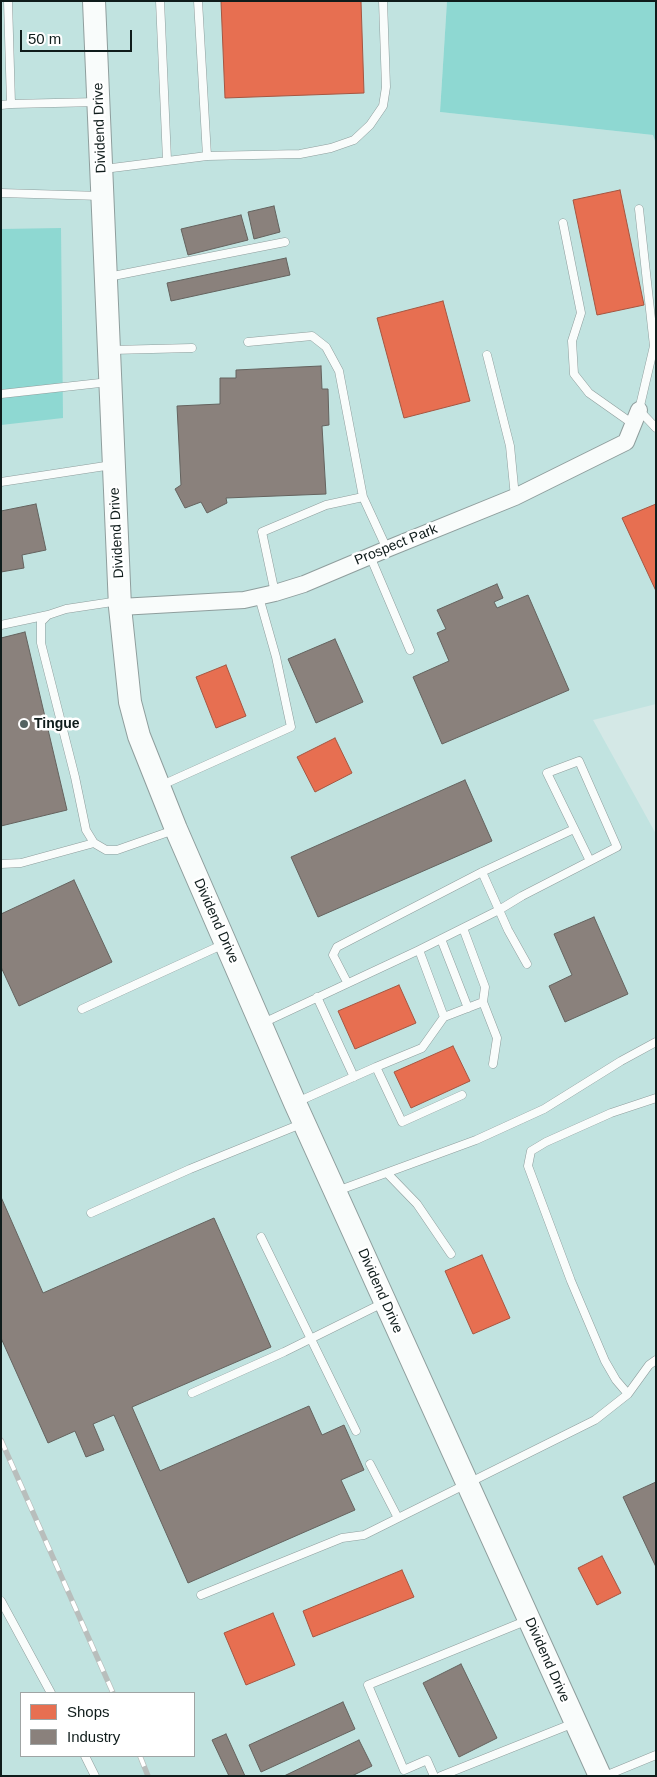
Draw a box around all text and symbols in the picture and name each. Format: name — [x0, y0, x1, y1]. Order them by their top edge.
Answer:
scale bar — [22, 20, 135, 52]
text: 50 m — [28, 30, 61, 47]
street label: Dividend Drive — [90, 82, 110, 174]
street label: Dividend Drive — [106, 487, 128, 579]
street label: Prospect Park — [352, 521, 440, 569]
place label: Tingue — [34, 716, 80, 732]
marker: Tingue — [18, 718, 30, 730]
street label: Dividend Drive — [190, 876, 242, 966]
street label: Dividend Drive — [354, 1246, 406, 1336]
street label: Dividend Drive — [521, 1615, 573, 1705]
legend — [20, 1692, 195, 1757]
text: Shops — [67, 1703, 110, 1720]
text: Industry — [67, 1728, 120, 1745]

